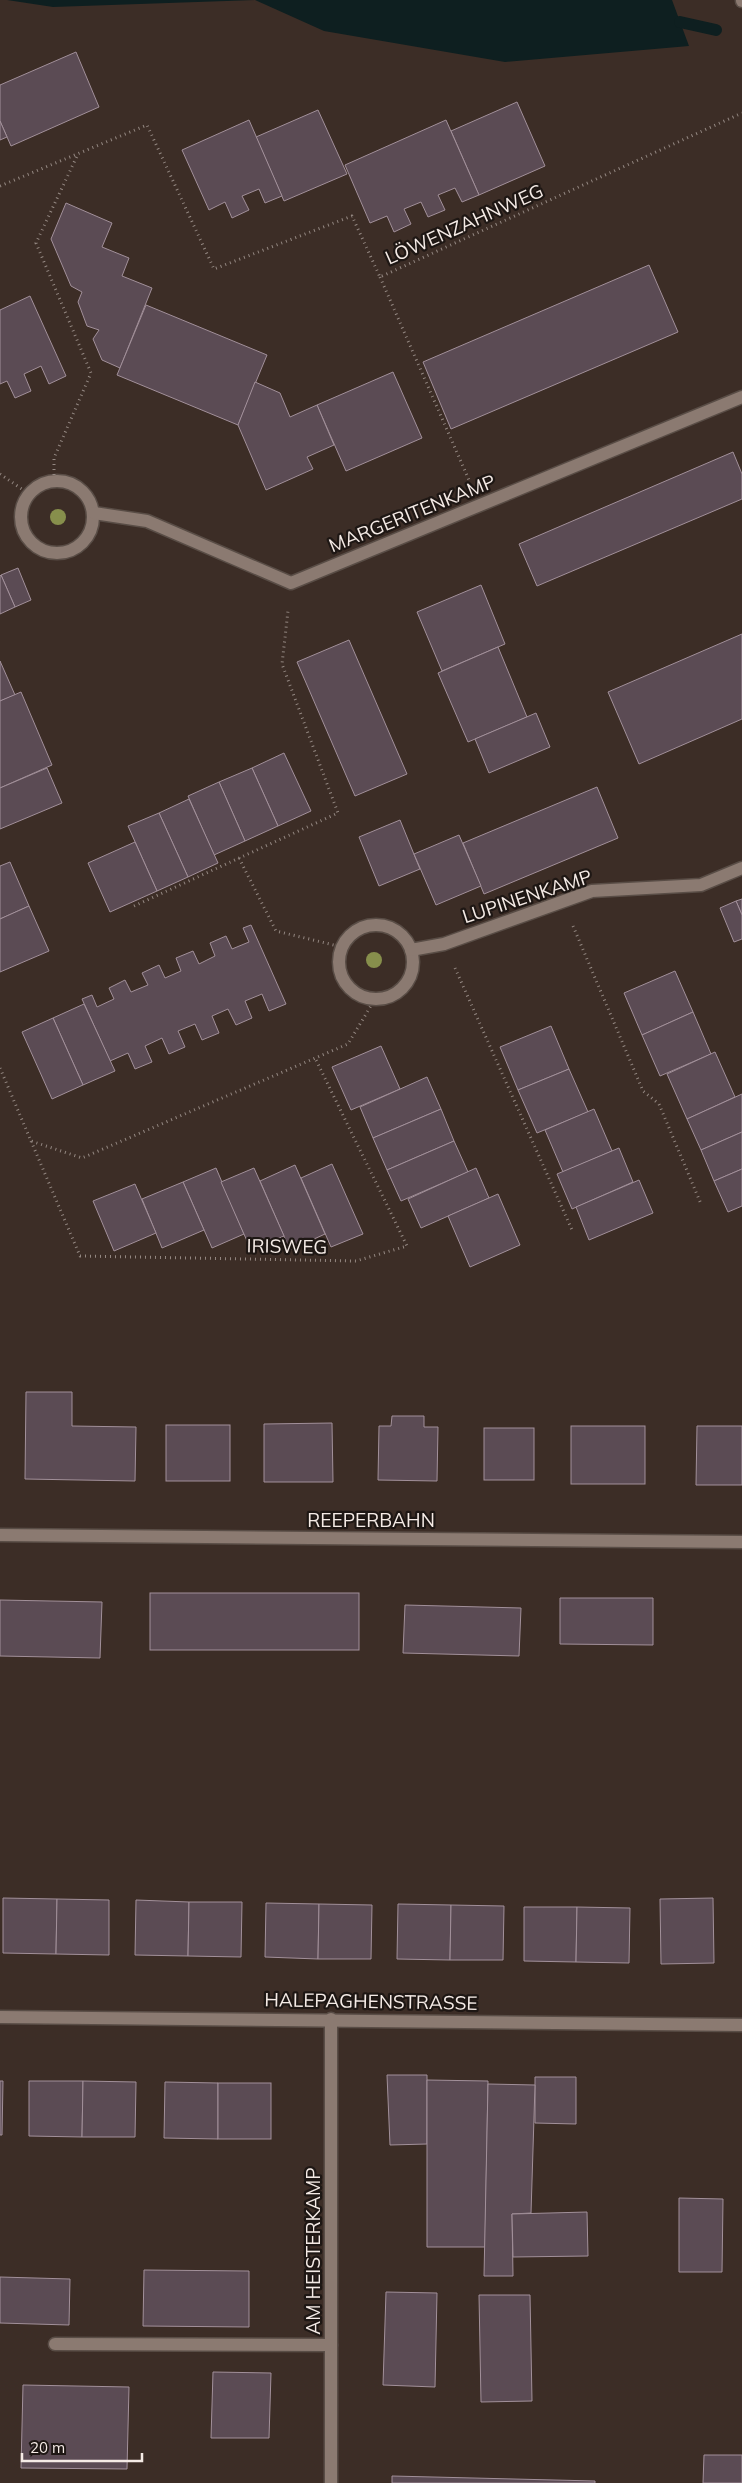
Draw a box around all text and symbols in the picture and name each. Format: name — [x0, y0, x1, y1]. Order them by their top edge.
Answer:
street label: LÖWENZAHNWEG — [381, 178, 547, 270]
street label: MARGERITENKAMP — [325, 469, 499, 557]
street label: LUPINENKAMP — [459, 864, 595, 928]
street label: IRISWEG — [246, 1233, 328, 1259]
street label: REEPERBAHN — [307, 1508, 435, 1532]
street label: HALEPAGHENSTRASSE — [264, 1987, 478, 2015]
street label: AM HEISTERKAMP — [301, 2167, 325, 2335]
scale bar — [22, 2430, 142, 2462]
text: 20 m — [30, 2438, 65, 2457]

